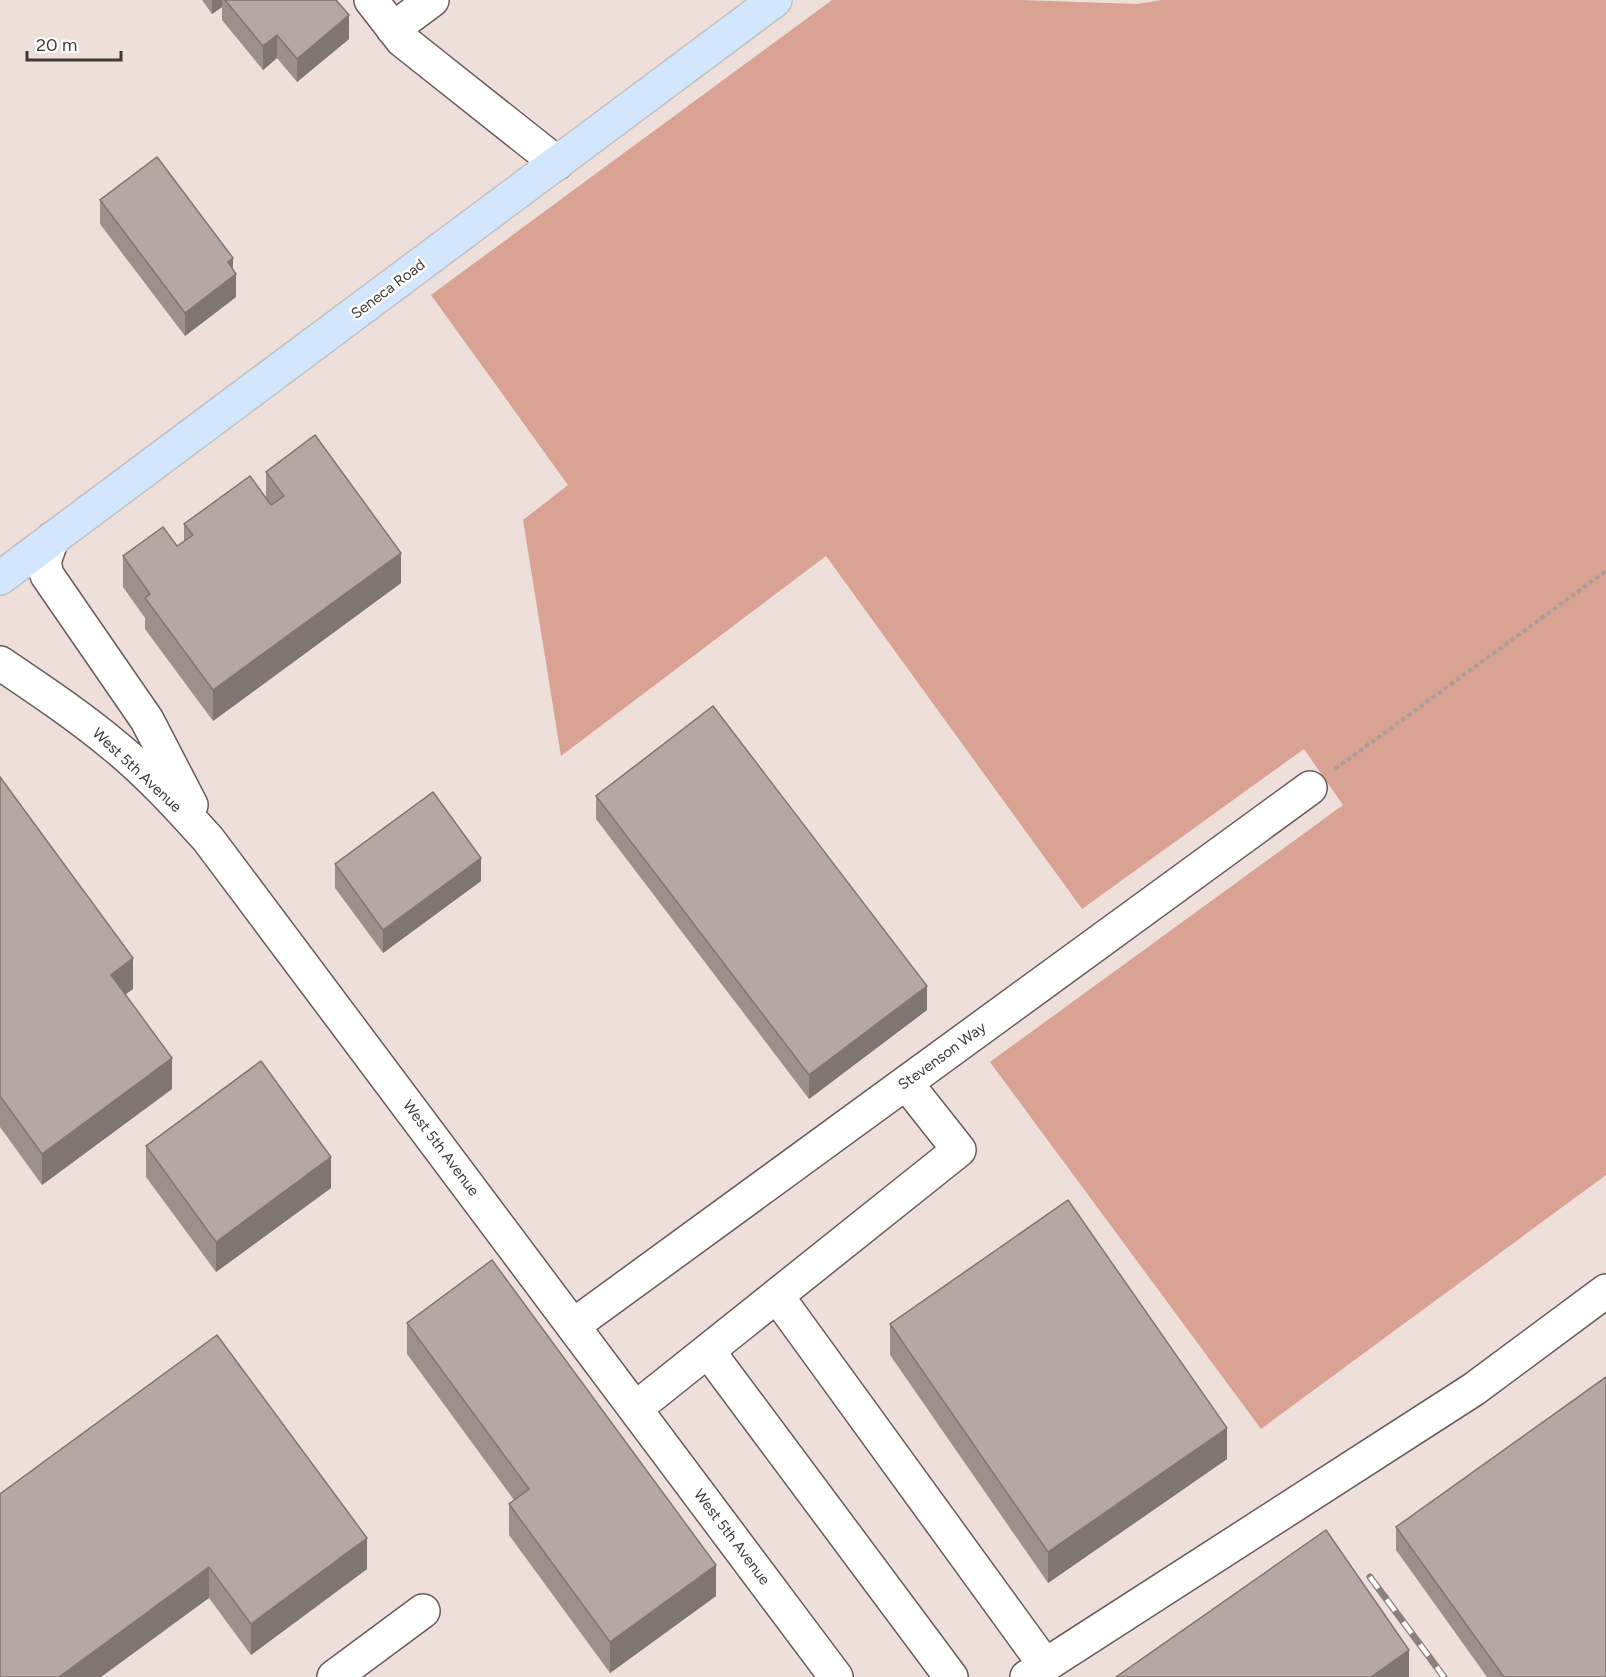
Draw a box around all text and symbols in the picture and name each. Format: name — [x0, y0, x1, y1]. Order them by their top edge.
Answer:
scale bar — [27, 24, 122, 62]
text: 20 m — [36, 34, 77, 56]
street label: Seneca Road — [347, 255, 429, 323]
street label: West 5th Avenue — [89, 724, 185, 816]
street label: Stevenson Way — [895, 1018, 989, 1094]
street label: West 5th Avenue — [399, 1096, 483, 1200]
street label: West 5th Avenue — [690, 1485, 774, 1589]

